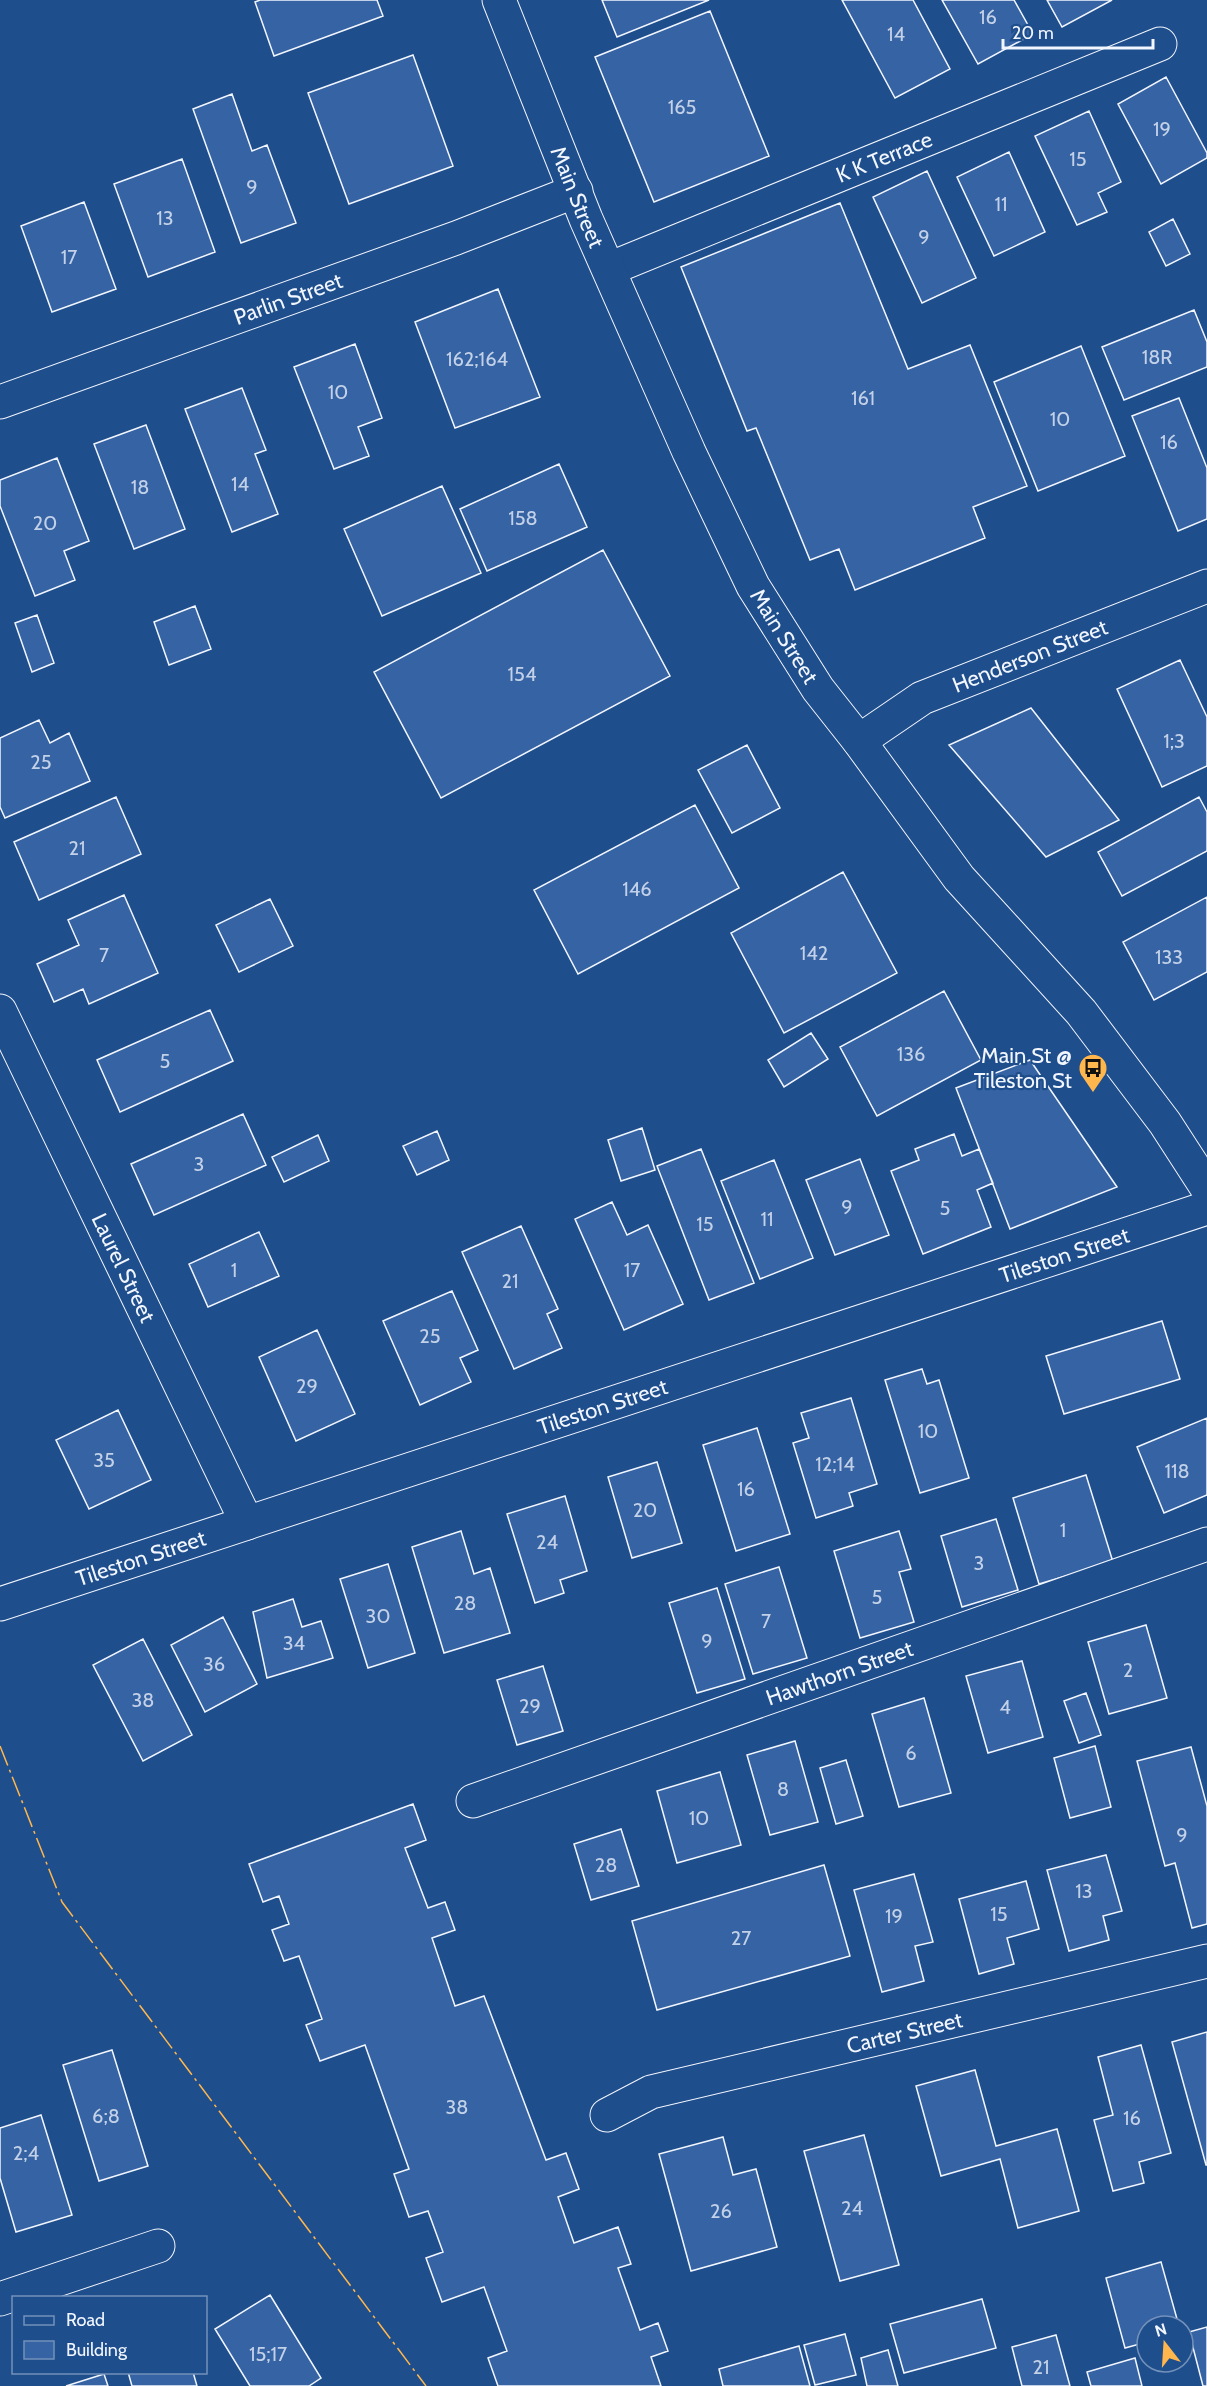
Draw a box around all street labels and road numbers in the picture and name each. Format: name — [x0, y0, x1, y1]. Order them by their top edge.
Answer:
street label: K K Terrace — [832, 125, 936, 188]
street label: Main Street — [545, 142, 611, 252]
street label: Parlin Street — [230, 266, 346, 330]
street label: Main Street — [745, 584, 825, 689]
street label: Henderson Street — [948, 613, 1112, 698]
street label: Laurel Street — [86, 1209, 162, 1327]
street label: Tileston Street — [996, 1221, 1133, 1289]
street label: Tileston Street — [534, 1372, 671, 1440]
street label: Tileston Street — [72, 1524, 209, 1592]
street label: Hawthorn Street — [762, 1634, 917, 1711]
street label: Carter Street — [844, 2005, 966, 2059]

